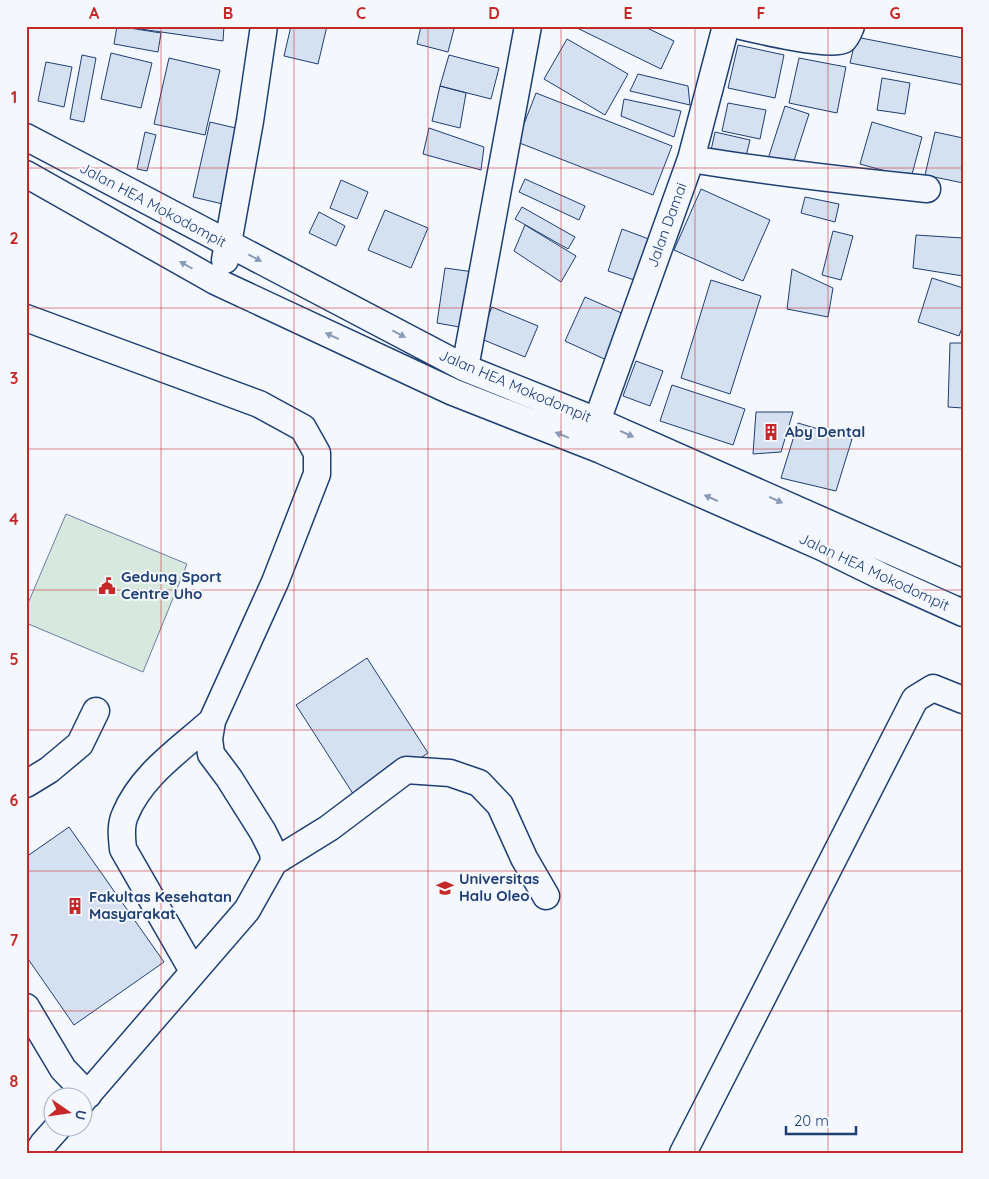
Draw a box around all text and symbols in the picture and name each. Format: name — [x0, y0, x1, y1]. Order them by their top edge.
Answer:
text: A — [89, 3, 100, 23]
text: B — [223, 3, 233, 23]
text: C — [356, 3, 366, 23]
text: D — [488, 3, 500, 23]
text: E — [623, 3, 633, 23]
text: F — [757, 3, 766, 23]
text: G — [889, 3, 901, 23]
text: 1 — [11, 87, 17, 107]
street label: Jalan HEA Mokodompit — [77, 158, 230, 251]
street label: Jalan Damai — [642, 180, 691, 270]
text: 2 — [9, 228, 19, 248]
one-way arrow — [248, 254, 262, 262]
one-way arrow — [180, 260, 193, 269]
one-way arrow — [392, 330, 406, 338]
one-way arrow — [325, 331, 340, 340]
street label: Jalan HEA Mokodompit — [436, 345, 594, 426]
text: 3 — [10, 368, 18, 388]
building icon: Aby Dental — [761, 422, 781, 442]
place label: Aby Dental — [785, 422, 865, 441]
one-way arrow — [555, 430, 569, 438]
one-way arrow — [620, 431, 634, 439]
one-way arrow — [704, 494, 718, 502]
one-way arrow — [769, 497, 783, 505]
text: 4 — [9, 509, 19, 529]
street label: Jalan HEA Mokodompit — [796, 528, 952, 615]
place label: Gedung Sport Centre Uho — [121, 567, 222, 603]
public building icon: Gedung Sport Centre Uho — [97, 576, 117, 596]
text: 5 — [9, 649, 19, 669]
text: 6 — [10, 790, 19, 810]
place label: Universitas Halu Oleo — [459, 869, 539, 905]
school or university icon: Universitas Halu Oleo — [435, 878, 455, 898]
place label: Fakultas Kesehatan Masyarakat — [89, 887, 232, 923]
building icon: Fakultas Kesehatan Masyarakat — [65, 896, 85, 916]
text: 7 — [10, 930, 19, 950]
text: 8 — [10, 1071, 19, 1091]
north arrow — [42, 1086, 92, 1136]
scale bar — [786, 1104, 856, 1136]
text: U — [71, 1108, 91, 1122]
text: 20 m — [794, 1111, 829, 1130]

